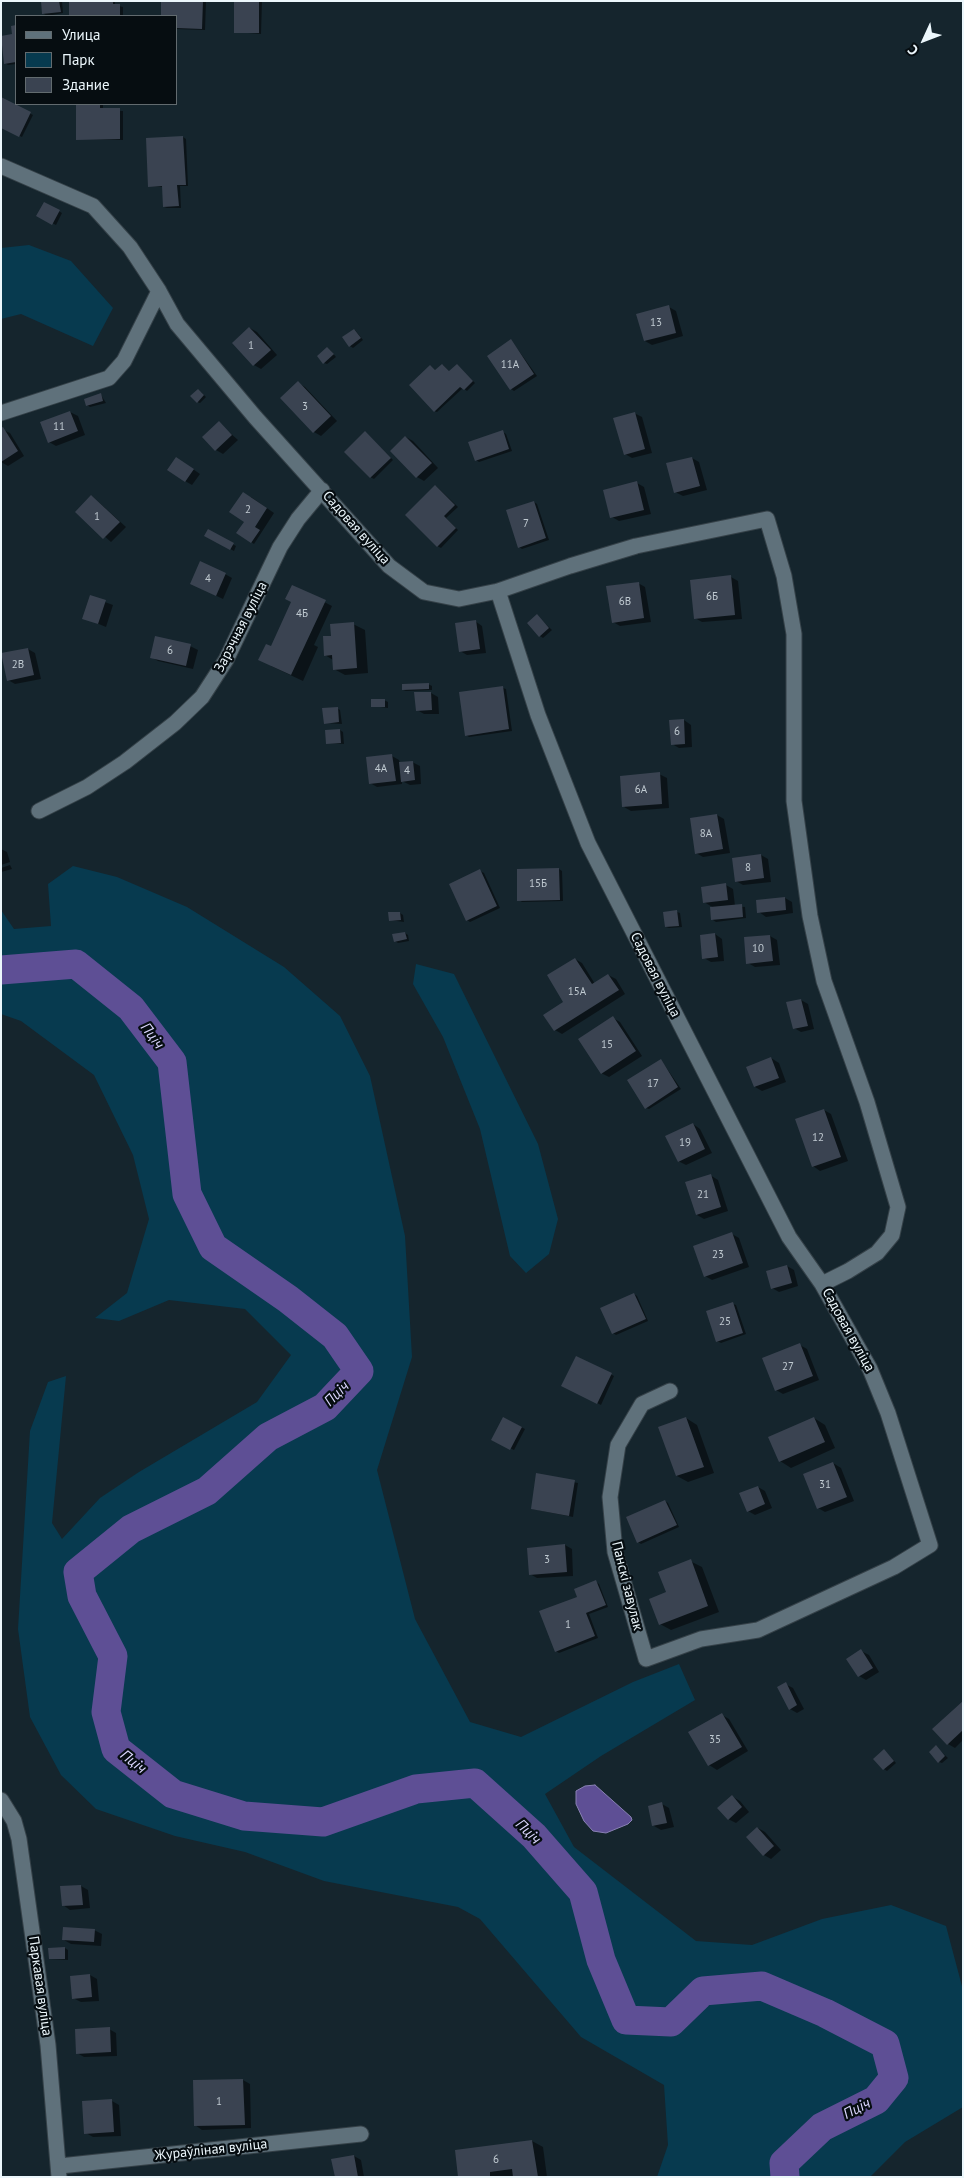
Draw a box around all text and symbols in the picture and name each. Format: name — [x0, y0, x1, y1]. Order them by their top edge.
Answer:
legend — [15, 15, 178, 105]
north arrow — [899, 15, 949, 65]
text: Улица — [62, 25, 100, 44]
text: С — [904, 41, 922, 59]
text: Парк — [62, 50, 95, 69]
text: Здание — [62, 75, 110, 94]
house number: 13 — [650, 316, 662, 330]
house number: 1 — [248, 339, 254, 353]
house number: 11А — [501, 358, 519, 372]
house number: 3 — [302, 400, 308, 414]
house number: 11 — [53, 420, 65, 434]
street label: Садовая вуліца — [319, 488, 393, 568]
house number: 2 — [245, 503, 251, 517]
house number: 1 — [94, 510, 100, 524]
house number: 7 — [523, 517, 529, 531]
house number: 4 — [205, 572, 211, 586]
street label: Зарэчная вуліца — [211, 579, 271, 675]
house number: 6Б — [706, 590, 718, 604]
house number: 6В — [619, 595, 631, 609]
house number: 4Б — [296, 607, 308, 621]
house number: 6 — [167, 644, 173, 658]
house number: 2В — [12, 658, 24, 672]
house number: 6 — [674, 725, 680, 739]
house number: 4А — [375, 762, 387, 776]
house number: 4 — [404, 764, 410, 778]
house number: 6А — [635, 783, 647, 797]
house number: 8А — [700, 827, 712, 841]
house number: 8 — [745, 861, 751, 875]
house number: 15Б — [529, 877, 547, 891]
street label: Садовая вуліца — [626, 930, 684, 1020]
house number: 10 — [752, 942, 764, 956]
house number: 15А — [568, 985, 586, 999]
water label: Пціч — [136, 1019, 168, 1053]
house number: 15 — [601, 1038, 613, 1052]
house number: 17 — [647, 1077, 659, 1091]
house number: 12 — [812, 1131, 824, 1145]
house number: 19 — [679, 1136, 691, 1150]
house number: 21 — [697, 1188, 709, 1202]
house number: 23 — [712, 1248, 724, 1262]
street label: Садовая вуліца — [818, 1285, 878, 1375]
house number: 25 — [719, 1315, 731, 1329]
house number: 27 — [782, 1360, 794, 1374]
water label: Пціч — [321, 1378, 353, 1410]
house number: 31 — [819, 1478, 831, 1492]
street label: Панскі завулак — [608, 1540, 646, 1632]
house number: 3 — [544, 1553, 550, 1567]
house number: 1 — [565, 1618, 571, 1632]
house number: 35 — [709, 1733, 721, 1747]
water label: Пціч — [116, 1746, 150, 1778]
water label: Пціч — [512, 1816, 544, 1848]
street label: Паркавая вуліца — [25, 1935, 55, 2037]
house number: 1 — [216, 2095, 222, 2109]
water label: Пціч — [840, 2095, 874, 2123]
street label: Жураўліная вуліца — [154, 2136, 268, 2164]
house number: 6 — [493, 2153, 499, 2167]

